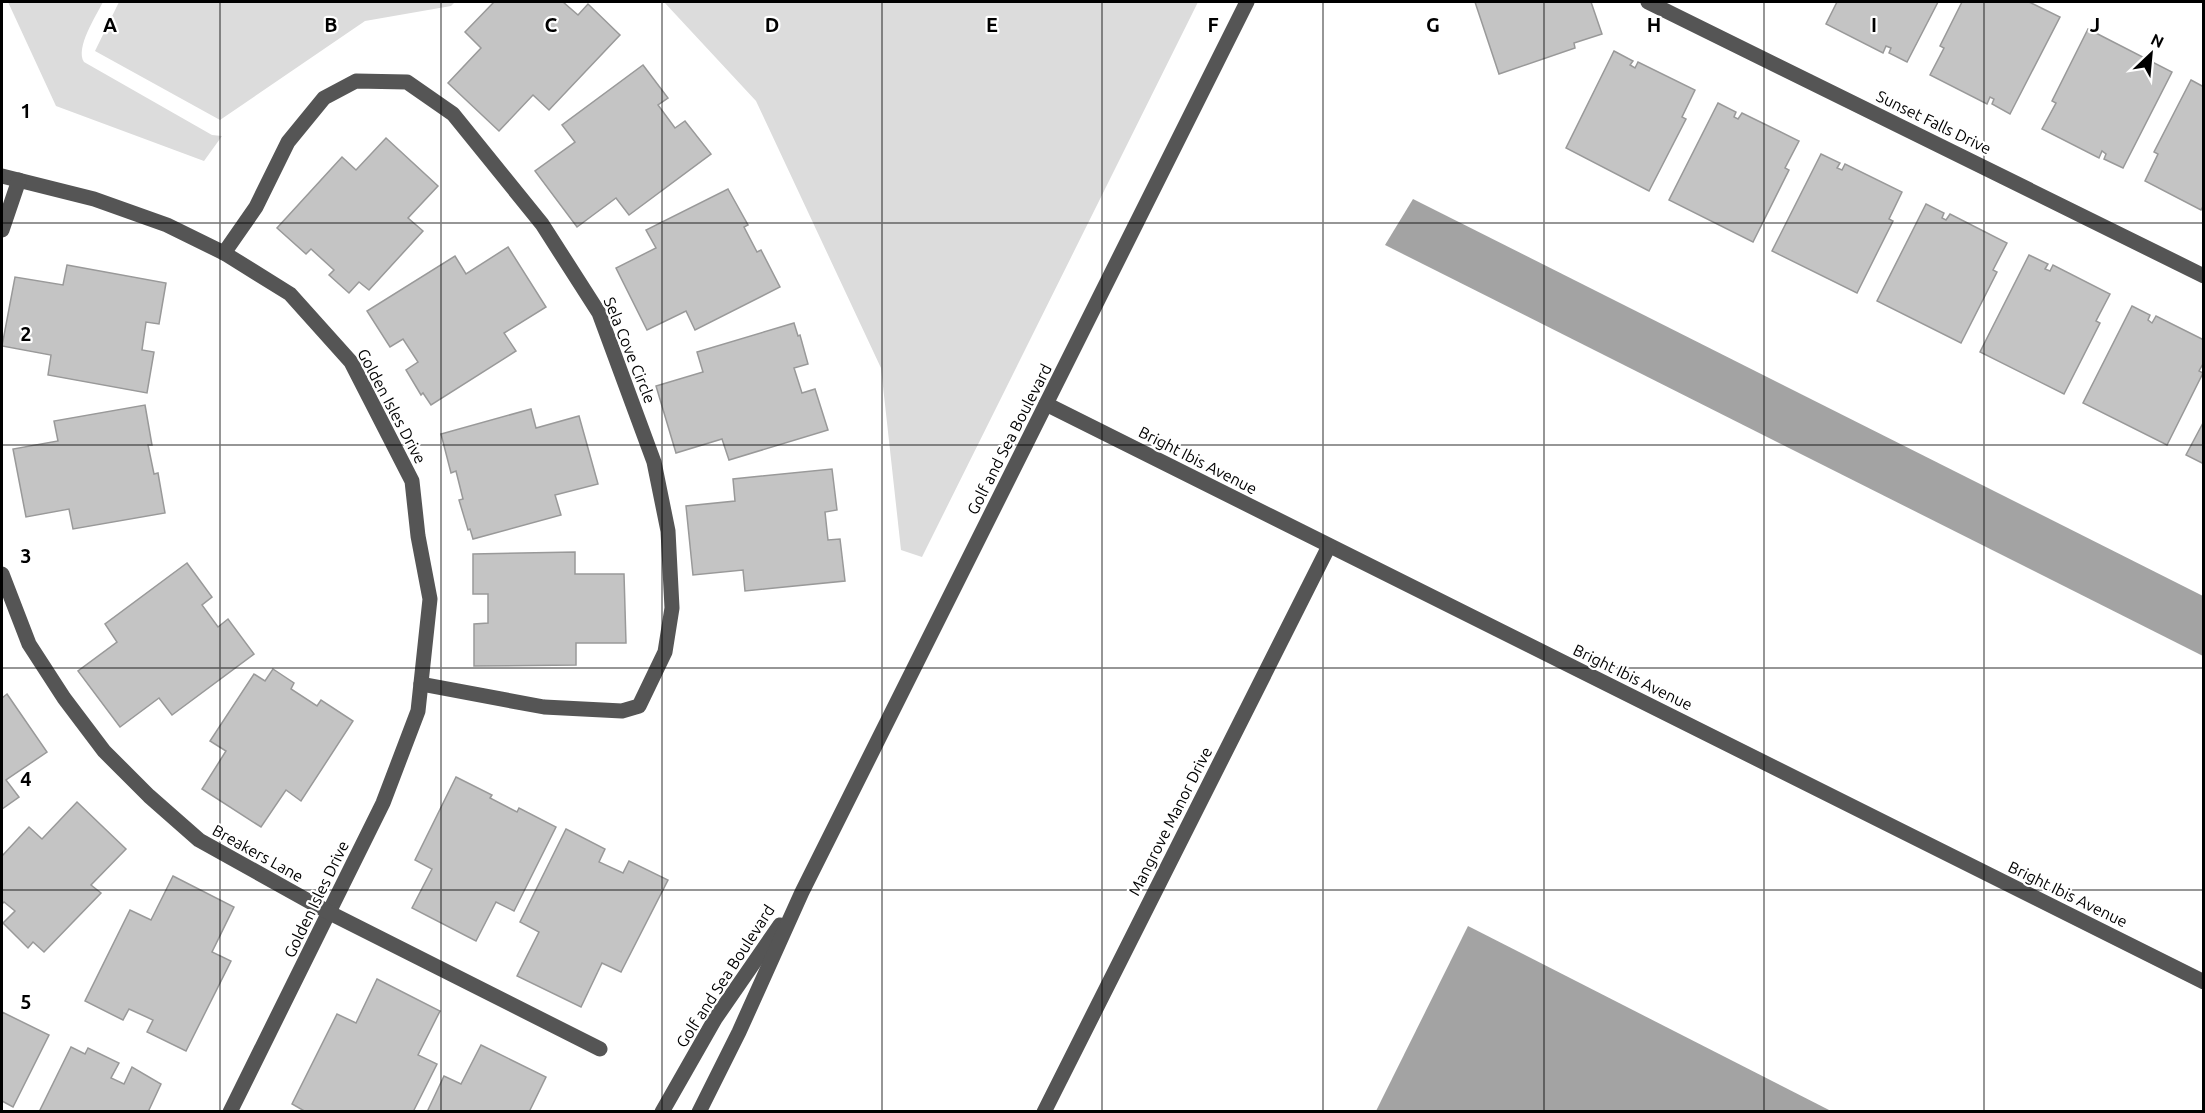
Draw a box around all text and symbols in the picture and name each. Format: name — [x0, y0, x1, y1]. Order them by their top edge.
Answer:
text: A — [103, 13, 117, 36]
text: B — [324, 13, 338, 36]
text: C — [545, 13, 558, 36]
text: D — [765, 13, 779, 36]
text: E — [986, 13, 998, 36]
text: F — [1207, 13, 1219, 36]
text: G — [1426, 13, 1440, 36]
text: H — [1647, 13, 1661, 36]
text: I — [1871, 13, 1877, 36]
text: J — [2090, 13, 2100, 36]
north arrow — [2121, 24, 2181, 84]
text: N — [2148, 30, 2167, 51]
street label: Sunset Falls Drive — [1874, 86, 1994, 158]
text: 1 — [20, 99, 32, 122]
street label: Sela Cove Circle — [601, 294, 659, 406]
text: 2 — [20, 322, 32, 345]
street label: Golden Isles Drive — [354, 345, 430, 467]
street label: Golf and Sea Boulevard — [963, 361, 1055, 517]
street label: Bright Ibis Avenue — [1136, 422, 1260, 498]
text: 3 — [20, 544, 32, 567]
street label: Bright Ibis Avenue — [1571, 640, 1695, 714]
street label: Mangrove Manor Drive — [1125, 744, 1215, 898]
text: 4 — [20, 767, 32, 790]
street label: Breakers Lane — [209, 821, 307, 885]
street label: Golden Isles Drive — [280, 838, 352, 960]
street label: Bright Ibis Avenue — [2006, 857, 2130, 931]
street label: Golf and Sea Boulevard — [672, 901, 778, 1051]
text: 5 — [20, 990, 32, 1013]

